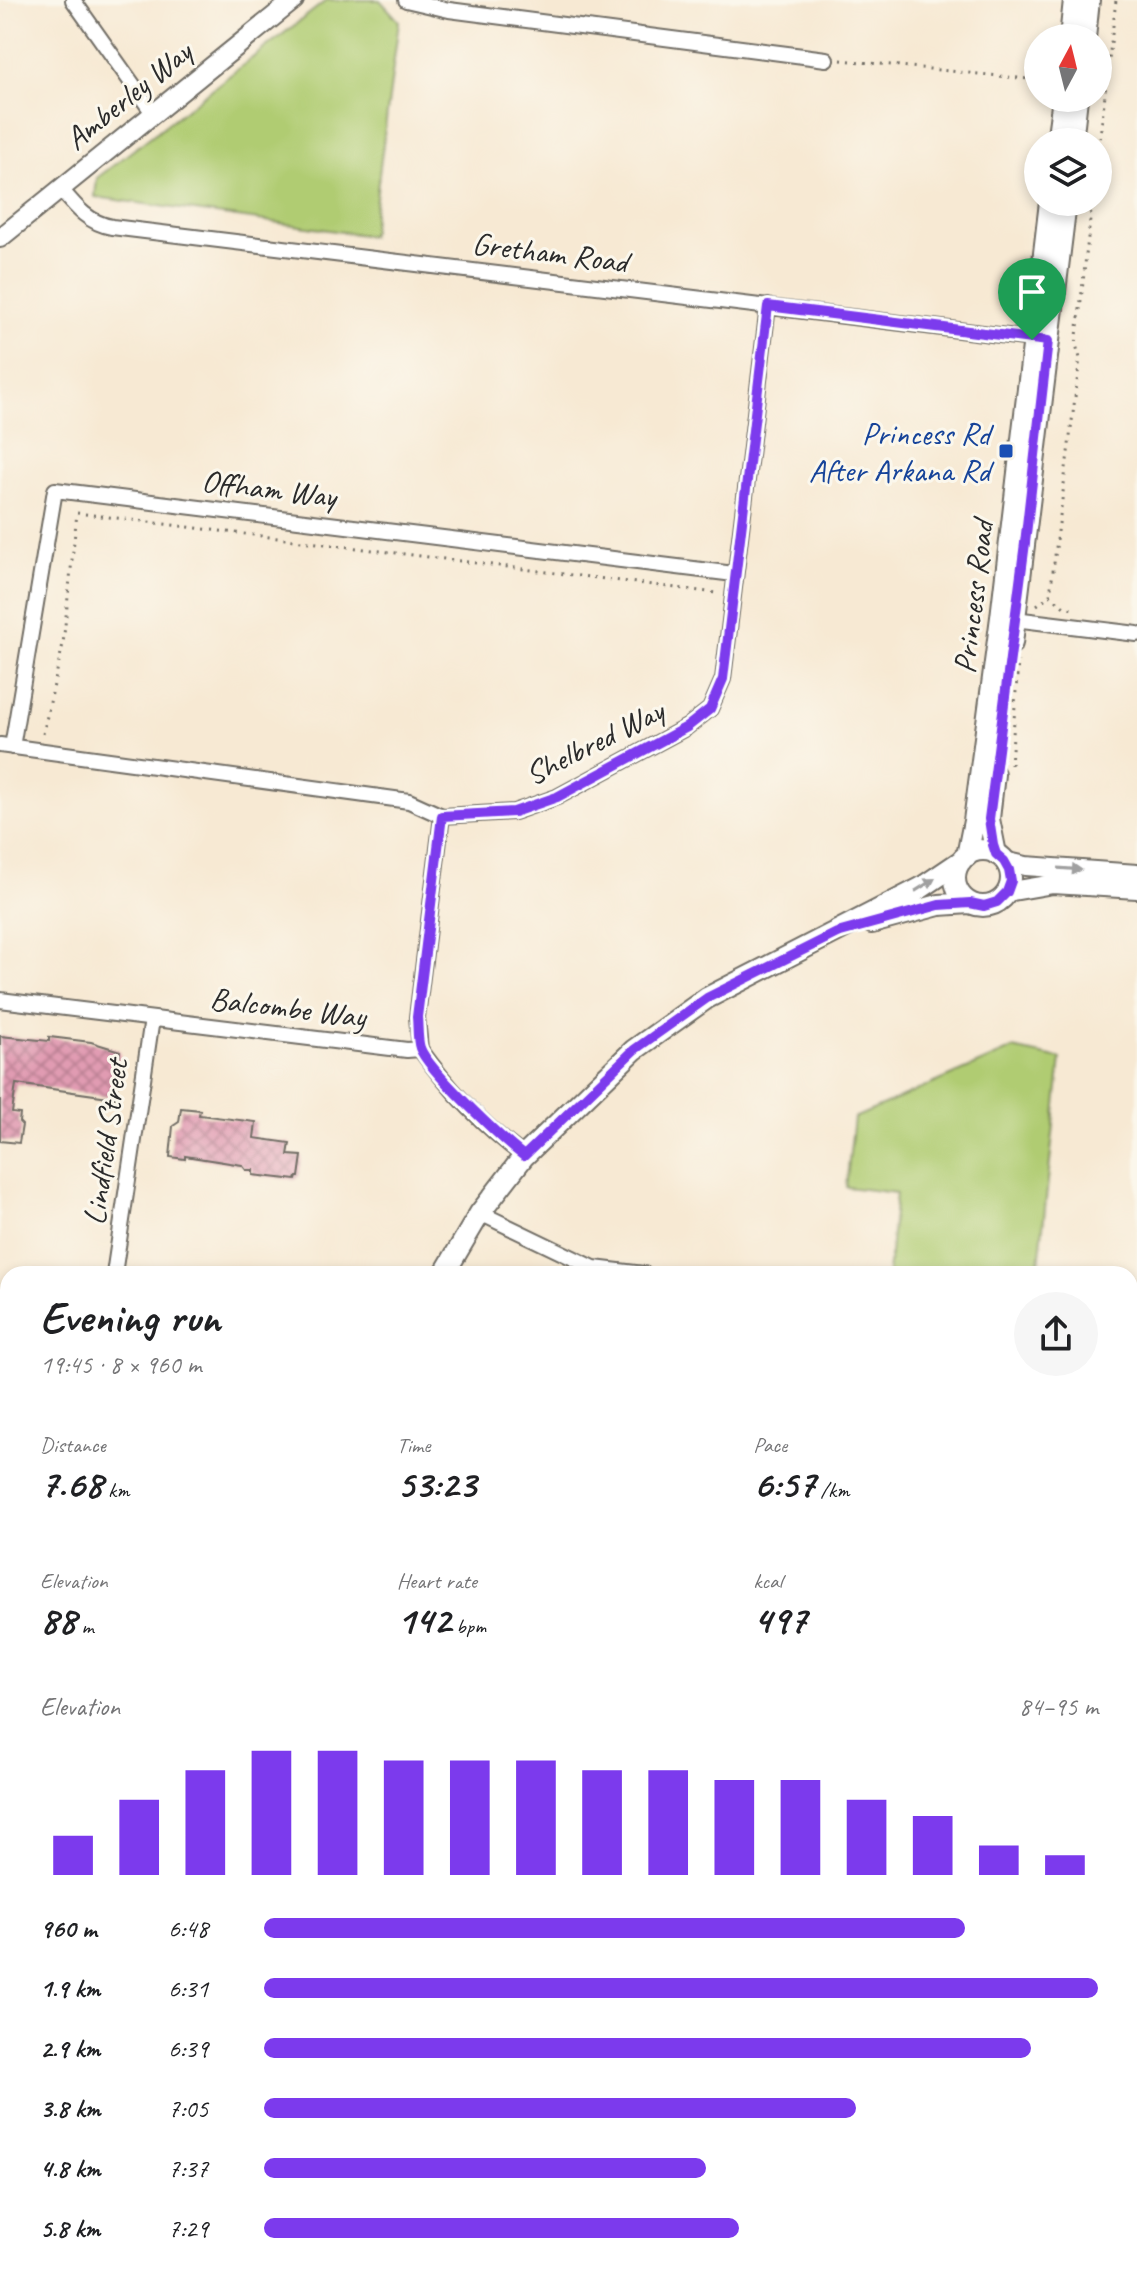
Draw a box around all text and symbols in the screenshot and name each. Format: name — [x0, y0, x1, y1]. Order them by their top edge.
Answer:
north arrow — [1024, 24, 1112, 112]
map controls — [1024, 24, 1112, 216]
street label: Amberley Way — [57, 30, 202, 159]
button: layers — [1024, 128, 1112, 216]
street label: Gretham Road — [470, 223, 635, 283]
pin — [998, 258, 1066, 340]
icon: arrive — [1010, 270, 1054, 314]
place label: Princess Rd After Arkana Rd — [809, 413, 995, 491]
marker: Princess Rd After Arkana Rd — [997, 442, 1015, 460]
street label: Offham Way — [200, 460, 341, 517]
street label: Princess Road — [944, 514, 1004, 676]
street label: Shelbred Way — [518, 689, 673, 795]
one-way arrow — [1058, 863, 1083, 876]
one-way arrow — [914, 879, 936, 893]
street label: Balcombe Way — [208, 978, 370, 1038]
street label: Lindfield Street — [74, 1053, 138, 1228]
text: Evening run — [40, 1290, 220, 1345]
button: share — [1014, 1292, 1098, 1376]
text: 19:45 · 8 × 960 m — [40, 1348, 201, 1381]
text: Distance — [40, 1431, 106, 1459]
text: Time — [397, 1431, 430, 1459]
text: Pace — [753, 1431, 787, 1459]
text: 7.68 — [40, 1459, 103, 1509]
text: 53:23 — [397, 1459, 476, 1509]
text: 6:57 — [753, 1459, 815, 1509]
text: km — [103, 1476, 129, 1504]
text: /km — [815, 1476, 849, 1504]
text: Elevation — [40, 1567, 108, 1595]
text: Heart rate — [397, 1567, 477, 1595]
text: kcal — [753, 1567, 782, 1595]
text: 88 — [40, 1595, 76, 1645]
text: 142 — [397, 1595, 451, 1645]
text: 497 — [753, 1595, 807, 1645]
text: m — [76, 1612, 94, 1640]
text: bpm — [451, 1612, 486, 1640]
text: Elevation — [40, 1690, 120, 1723]
text: 84–95 m — [1019, 1690, 1098, 1723]
text: 960 m — [40, 1912, 96, 1945]
text: 6:48 — [168, 1912, 208, 1945]
text: 1.9 km — [40, 1972, 100, 2005]
text: 6:31 — [168, 1972, 208, 2005]
text: 2.9 km — [40, 2032, 100, 2065]
text: 6:39 — [168, 2032, 208, 2065]
text: 3.8 km — [40, 2092, 100, 2125]
text: 7:05 — [168, 2092, 208, 2125]
text: 4.8 km — [40, 2152, 100, 2185]
text: 7:37 — [168, 2152, 208, 2185]
text: 5.8 km — [40, 2212, 100, 2245]
text: 7:29 — [168, 2212, 208, 2245]

